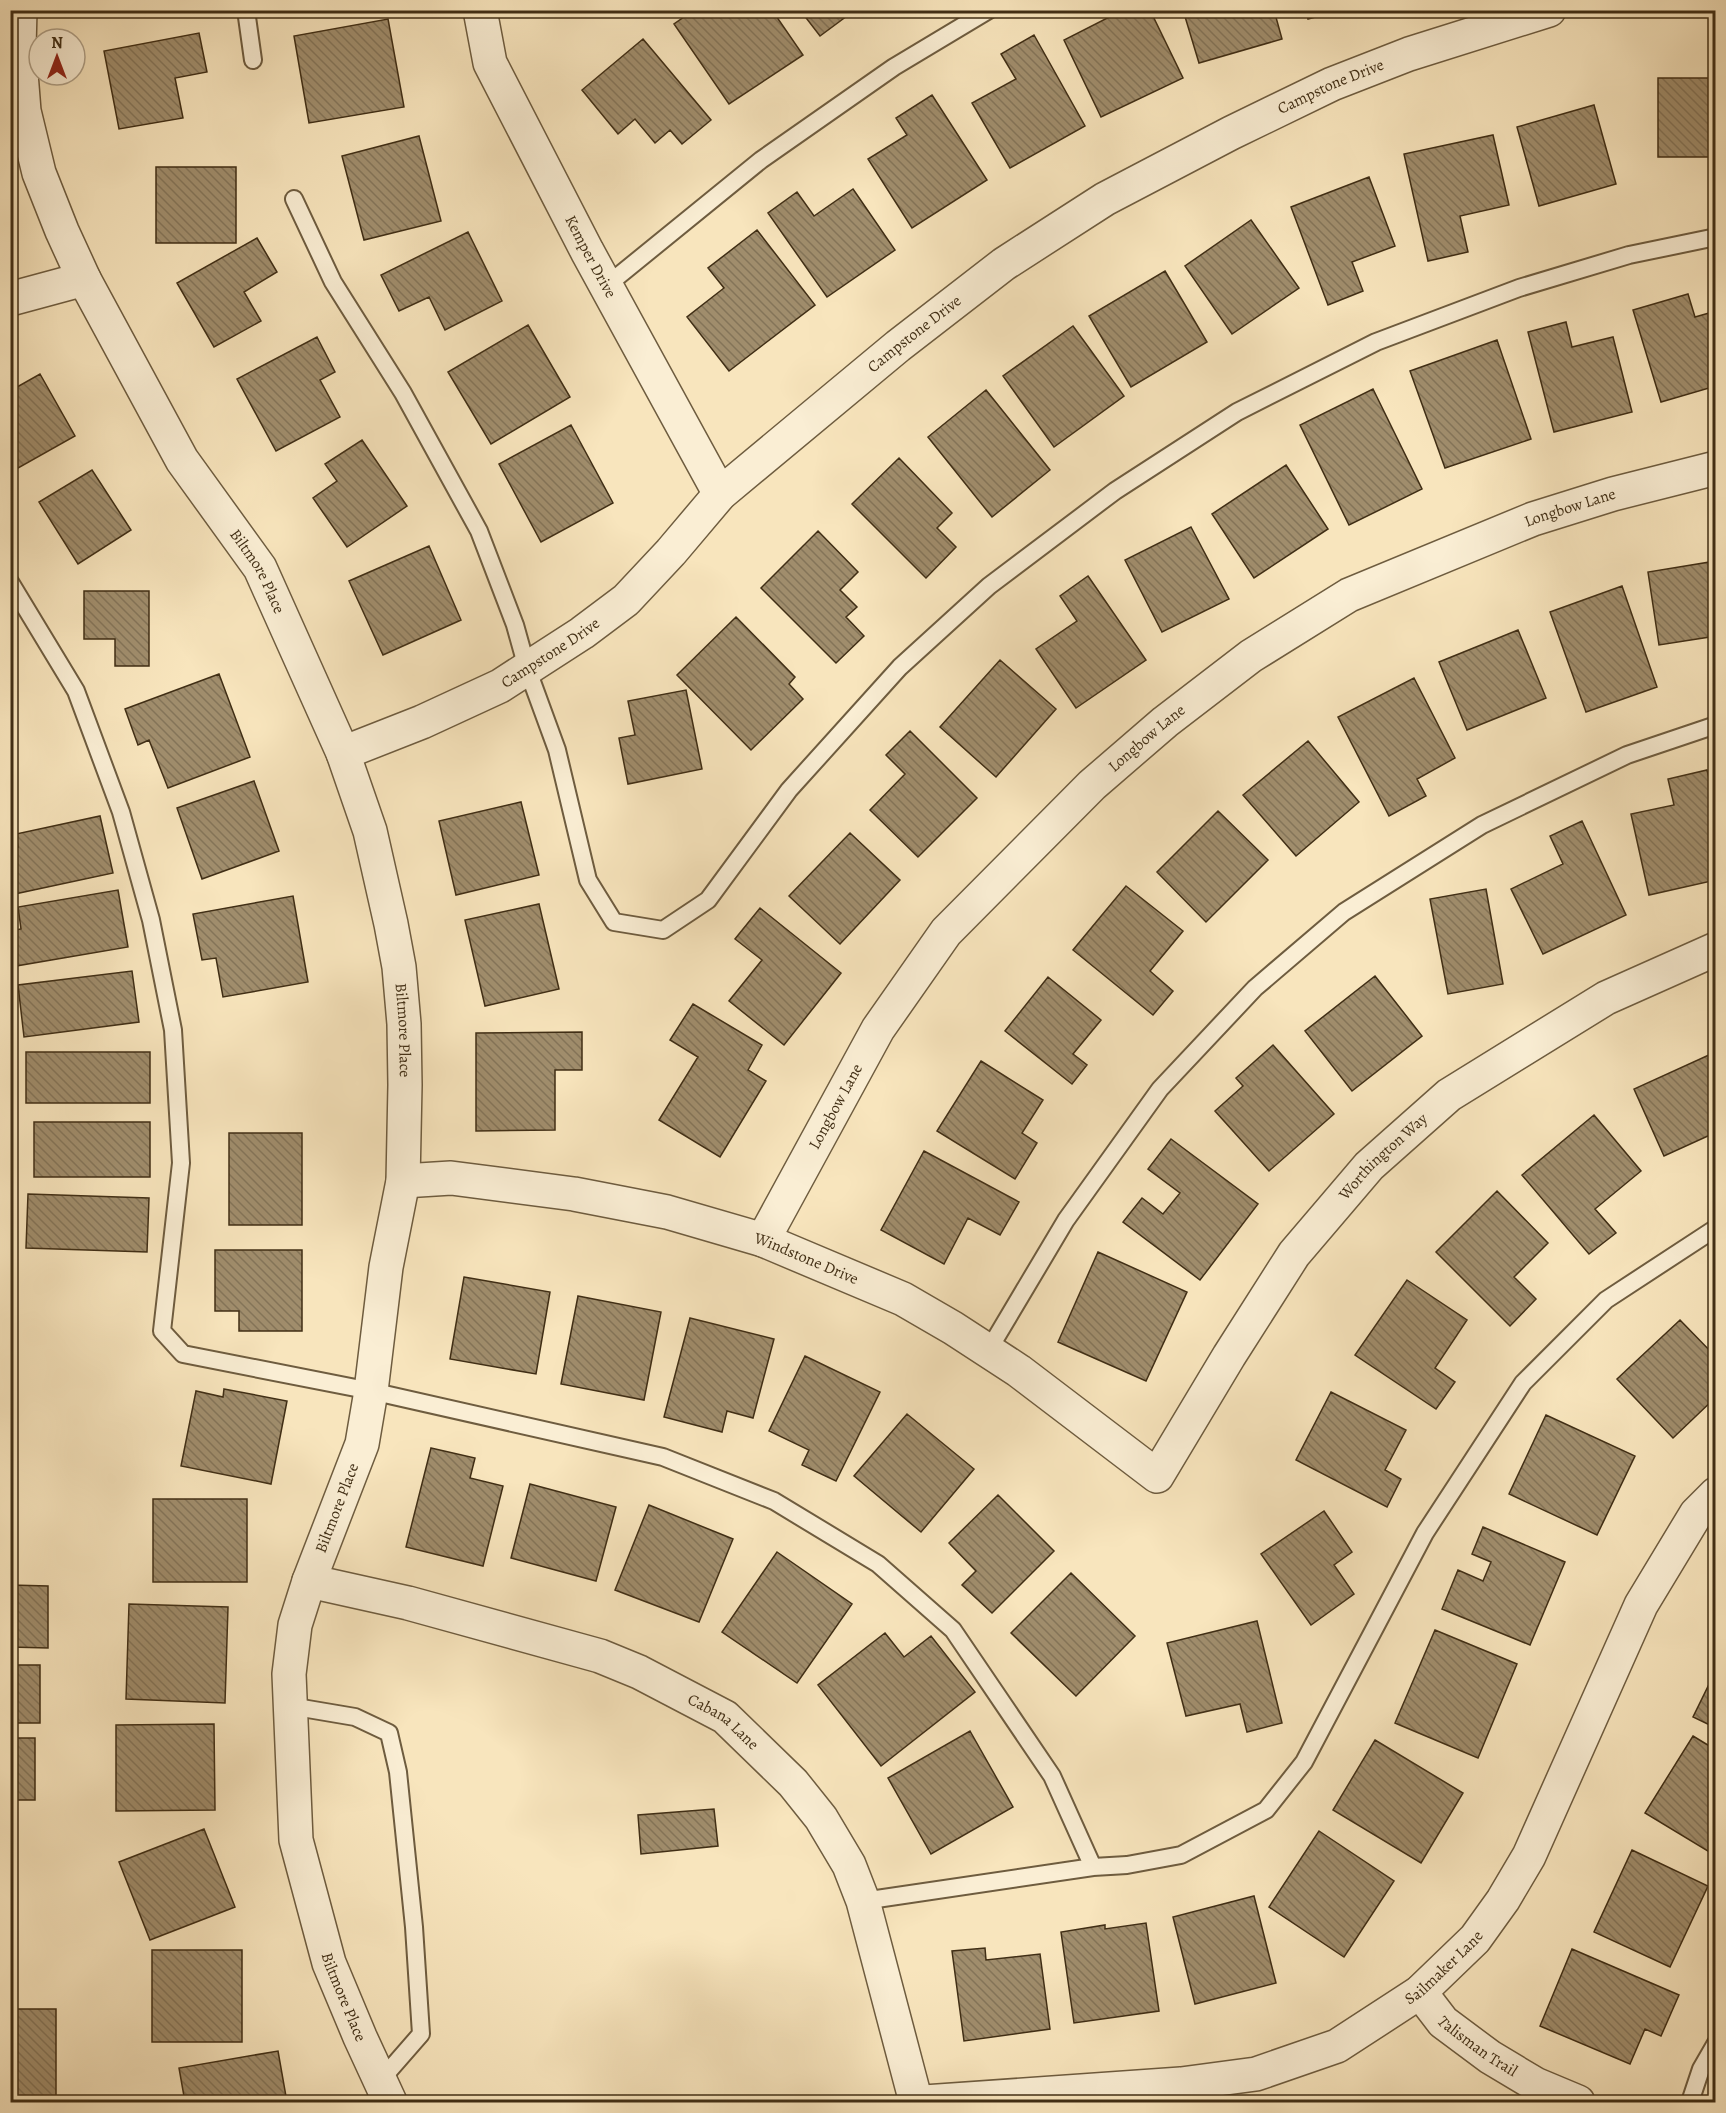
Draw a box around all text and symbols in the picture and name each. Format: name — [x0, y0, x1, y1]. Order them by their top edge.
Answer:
north arrow — [27, 27, 87, 87]
text: N — [51, 32, 63, 54]
street label: Campstone Drive — [1274, 54, 1387, 120]
street label: Kemper Drive — [559, 211, 622, 302]
street label: Campstone Drive — [863, 290, 966, 378]
street label: Longbow Lane — [1521, 483, 1618, 532]
street label: Biltmore Place — [224, 525, 290, 617]
street label: Campstone Drive — [497, 612, 604, 693]
street label: Longbow Lane — [1103, 699, 1190, 777]
street label: Biltmore Place — [389, 982, 416, 1078]
street label: Longbow Lane — [803, 1060, 868, 1153]
street label: Worthington Way — [1333, 1108, 1433, 1205]
street label: Windstone Drive — [751, 1227, 862, 1290]
street label: Biltmore Place — [310, 1460, 364, 1556]
street label: Cabana Lane — [684, 1688, 764, 1755]
street label: Sailmaker Lane — [1400, 1926, 1489, 2010]
street label: Biltmore Place — [316, 1950, 372, 2045]
street label: Talisman Trail — [1432, 2012, 1522, 2082]

